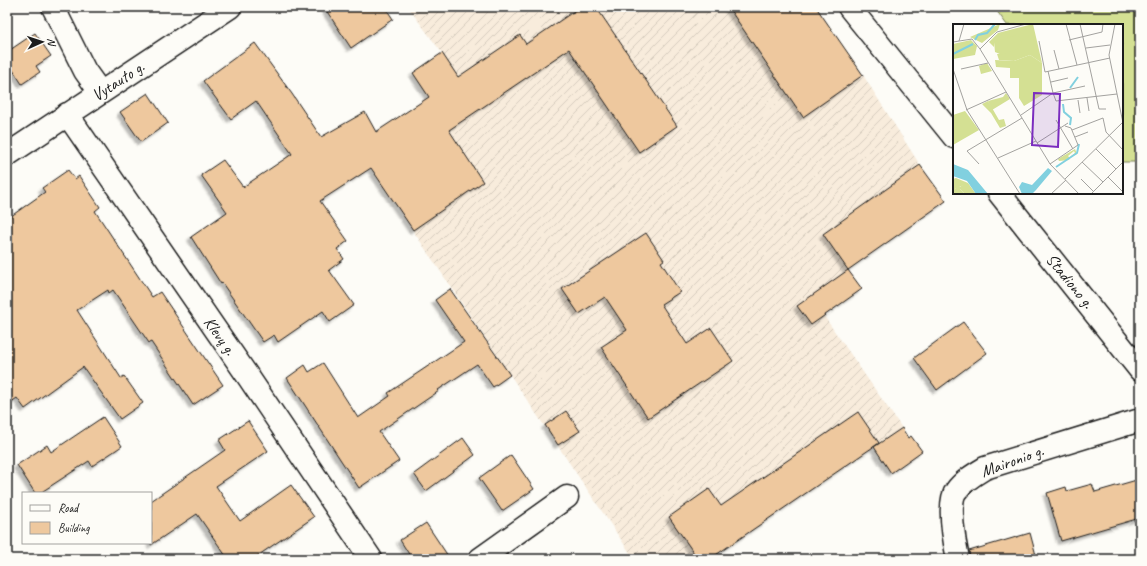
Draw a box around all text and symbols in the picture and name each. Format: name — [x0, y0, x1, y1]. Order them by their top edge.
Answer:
north arrow — [22, 22, 62, 62]
inset map — [953, 24, 1123, 194]
text: N — [45, 38, 59, 47]
street label: Vytauto g. — [88, 56, 149, 106]
street label: Stadiono g. — [1041, 249, 1099, 313]
street label: Klevų g. — [199, 313, 241, 360]
street label: Maironio g. — [978, 440, 1047, 482]
legend — [22, 492, 152, 544]
text: Road — [58, 500, 80, 516]
text: Building — [58, 520, 90, 536]

